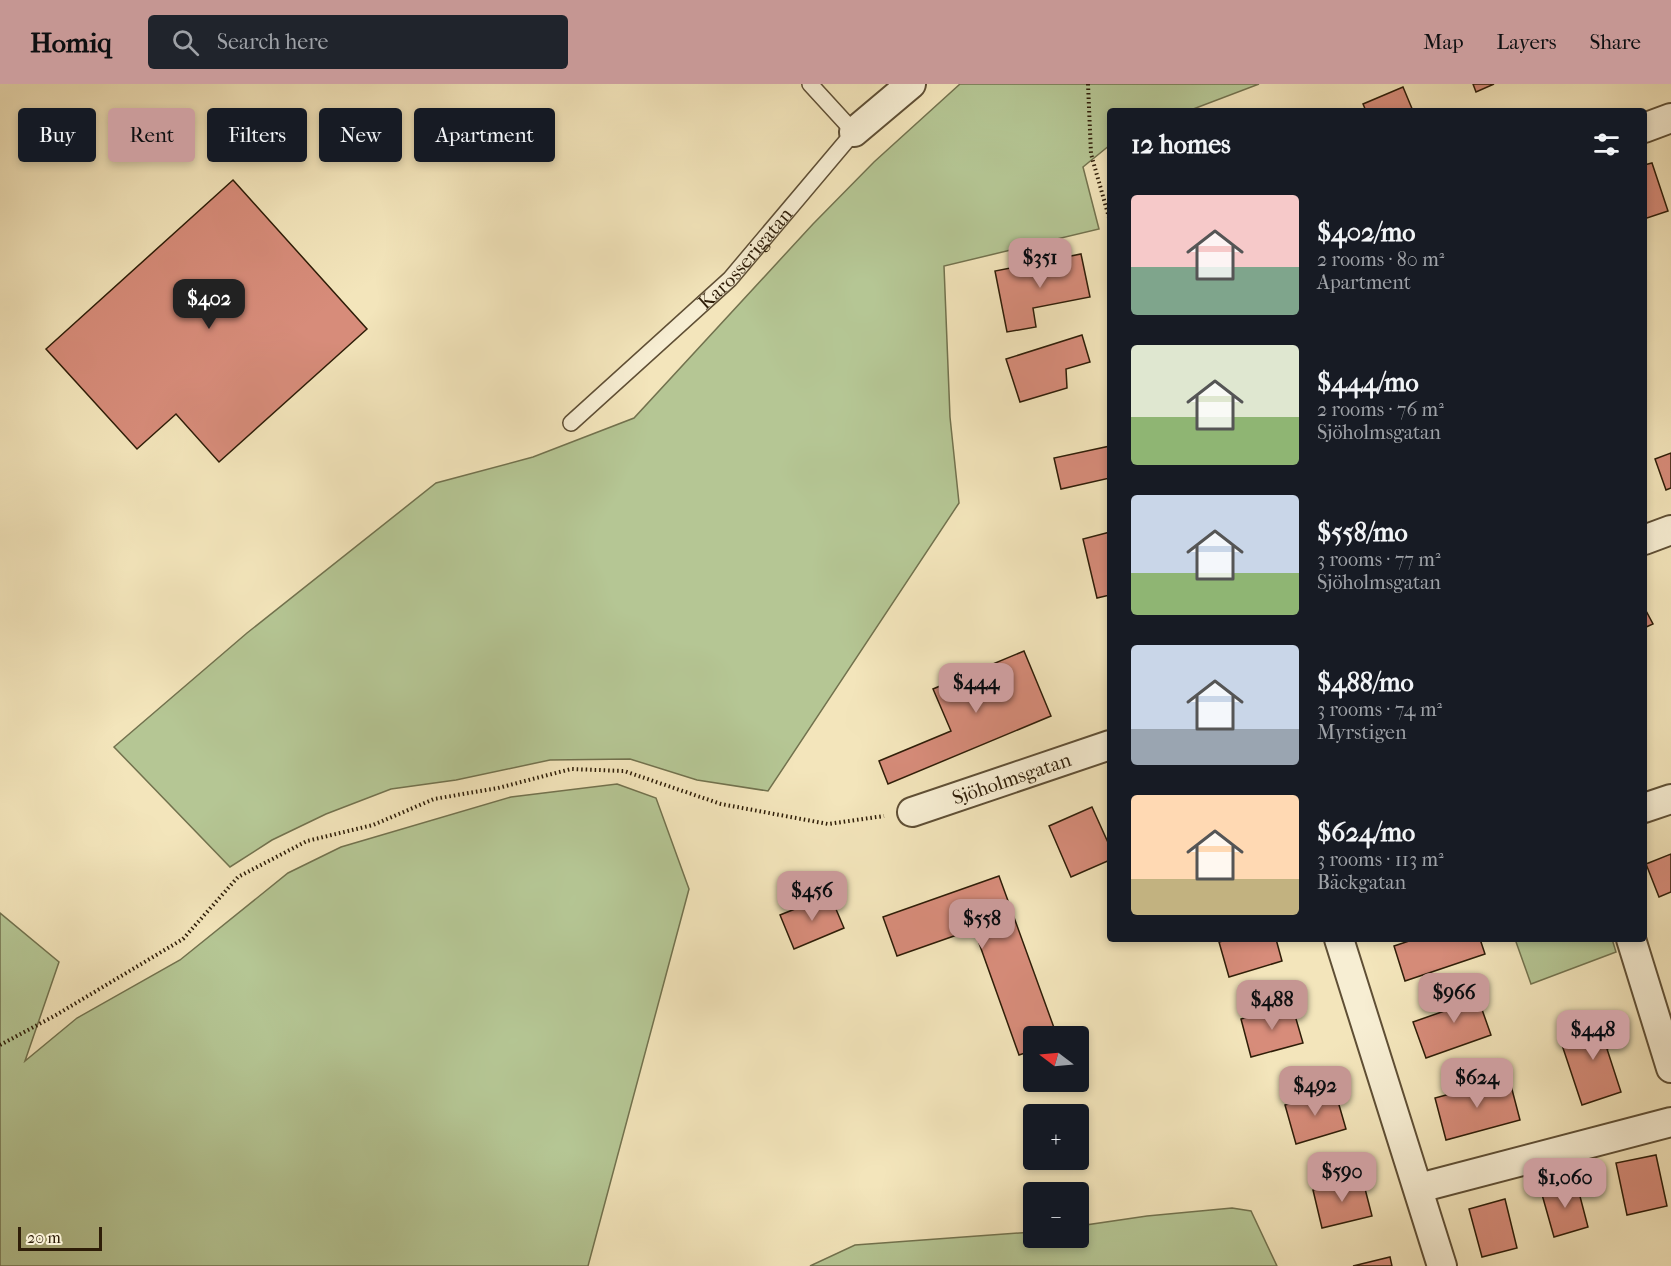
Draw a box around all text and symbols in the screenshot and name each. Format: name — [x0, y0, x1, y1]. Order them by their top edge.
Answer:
search box — [148, 15, 568, 69]
text: Homiq — [30, 26, 112, 59]
icon: search — [169, 26, 202, 59]
text: Search here — [217, 29, 328, 55]
text: Map — [1423, 30, 1464, 54]
text: Layers — [1497, 30, 1556, 54]
text: Share — [1589, 30, 1641, 54]
chip: Buy — [18, 108, 96, 162]
chip: Rent — [108, 108, 195, 162]
chip: Filters — [207, 108, 307, 162]
chip: New — [319, 108, 402, 162]
chip: Apartment — [414, 108, 555, 162]
icon: filters — [1590, 128, 1623, 161]
text: 12 homes — [1131, 129, 1231, 160]
street label: Karosserigatan — [693, 202, 797, 314]
text: $402/mo — [1317, 217, 1415, 248]
icon: home — [1179, 219, 1251, 291]
pin: $351 — [1004, 238, 1076, 289]
text: $351 — [1023, 246, 1058, 269]
text: 2 rooms · 80 m² — [1317, 248, 1444, 271]
text: Apartment — [1317, 271, 1411, 294]
pin: $402 — [173, 279, 245, 330]
text: $402 — [187, 287, 231, 310]
text: $444/mo — [1317, 367, 1419, 398]
icon: home — [1179, 369, 1251, 441]
text: 2 rooms · 76 m² — [1317, 398, 1444, 421]
text: Sjöholmsgatan — [1317, 421, 1441, 444]
text: $558/mo — [1317, 517, 1408, 548]
icon: home — [1179, 519, 1251, 591]
text: 3 rooms · 77 m² — [1317, 548, 1441, 571]
text: Sjöholmsgatan — [1317, 571, 1441, 594]
pin: $444 — [940, 663, 1012, 714]
text: $488/mo — [1317, 667, 1414, 698]
icon: home — [1179, 669, 1251, 741]
text: $444 — [953, 671, 999, 694]
text: 3 rooms · 74 m² — [1317, 698, 1442, 721]
text: Myrstigen — [1317, 721, 1407, 744]
street label: Sjöholmsgatan — [949, 747, 1074, 809]
text: $624/mo — [1317, 817, 1415, 848]
icon: home — [1179, 819, 1251, 891]
text: 3 rooms · 113 m² — [1317, 848, 1444, 871]
pin: $456 — [776, 871, 848, 922]
text: Bäckgatan — [1317, 871, 1406, 894]
text: $456 — [791, 879, 833, 902]
pin: $558 — [946, 899, 1018, 950]
text: $558 — [963, 907, 1001, 930]
pin: $966 — [1418, 973, 1490, 1024]
pin: $488 — [1236, 980, 1308, 1031]
text: $966 — [1432, 981, 1476, 1004]
text: $488 — [1251, 988, 1293, 1011]
pin: $448 — [1557, 1010, 1629, 1061]
text: $448 — [1571, 1018, 1615, 1041]
north arrow — [1023, 1026, 1089, 1092]
map controls — [1023, 1026, 1089, 1248]
pin: $624 — [1441, 1058, 1513, 1109]
pin: $492 — [1279, 1066, 1351, 1117]
text: $624 — [1455, 1066, 1499, 1089]
text: $492 — [1293, 1074, 1337, 1097]
button: + — [1023, 1104, 1089, 1170]
pin: $590 — [1306, 1152, 1378, 1203]
pin: $1,060 — [1516, 1158, 1614, 1209]
text: $590 — [1321, 1160, 1363, 1183]
text: $1,060 — [1537, 1166, 1593, 1189]
button: − — [1023, 1182, 1089, 1248]
scale bar — [18, 1224, 102, 1252]
text: 20 m — [27, 1228, 61, 1247]

